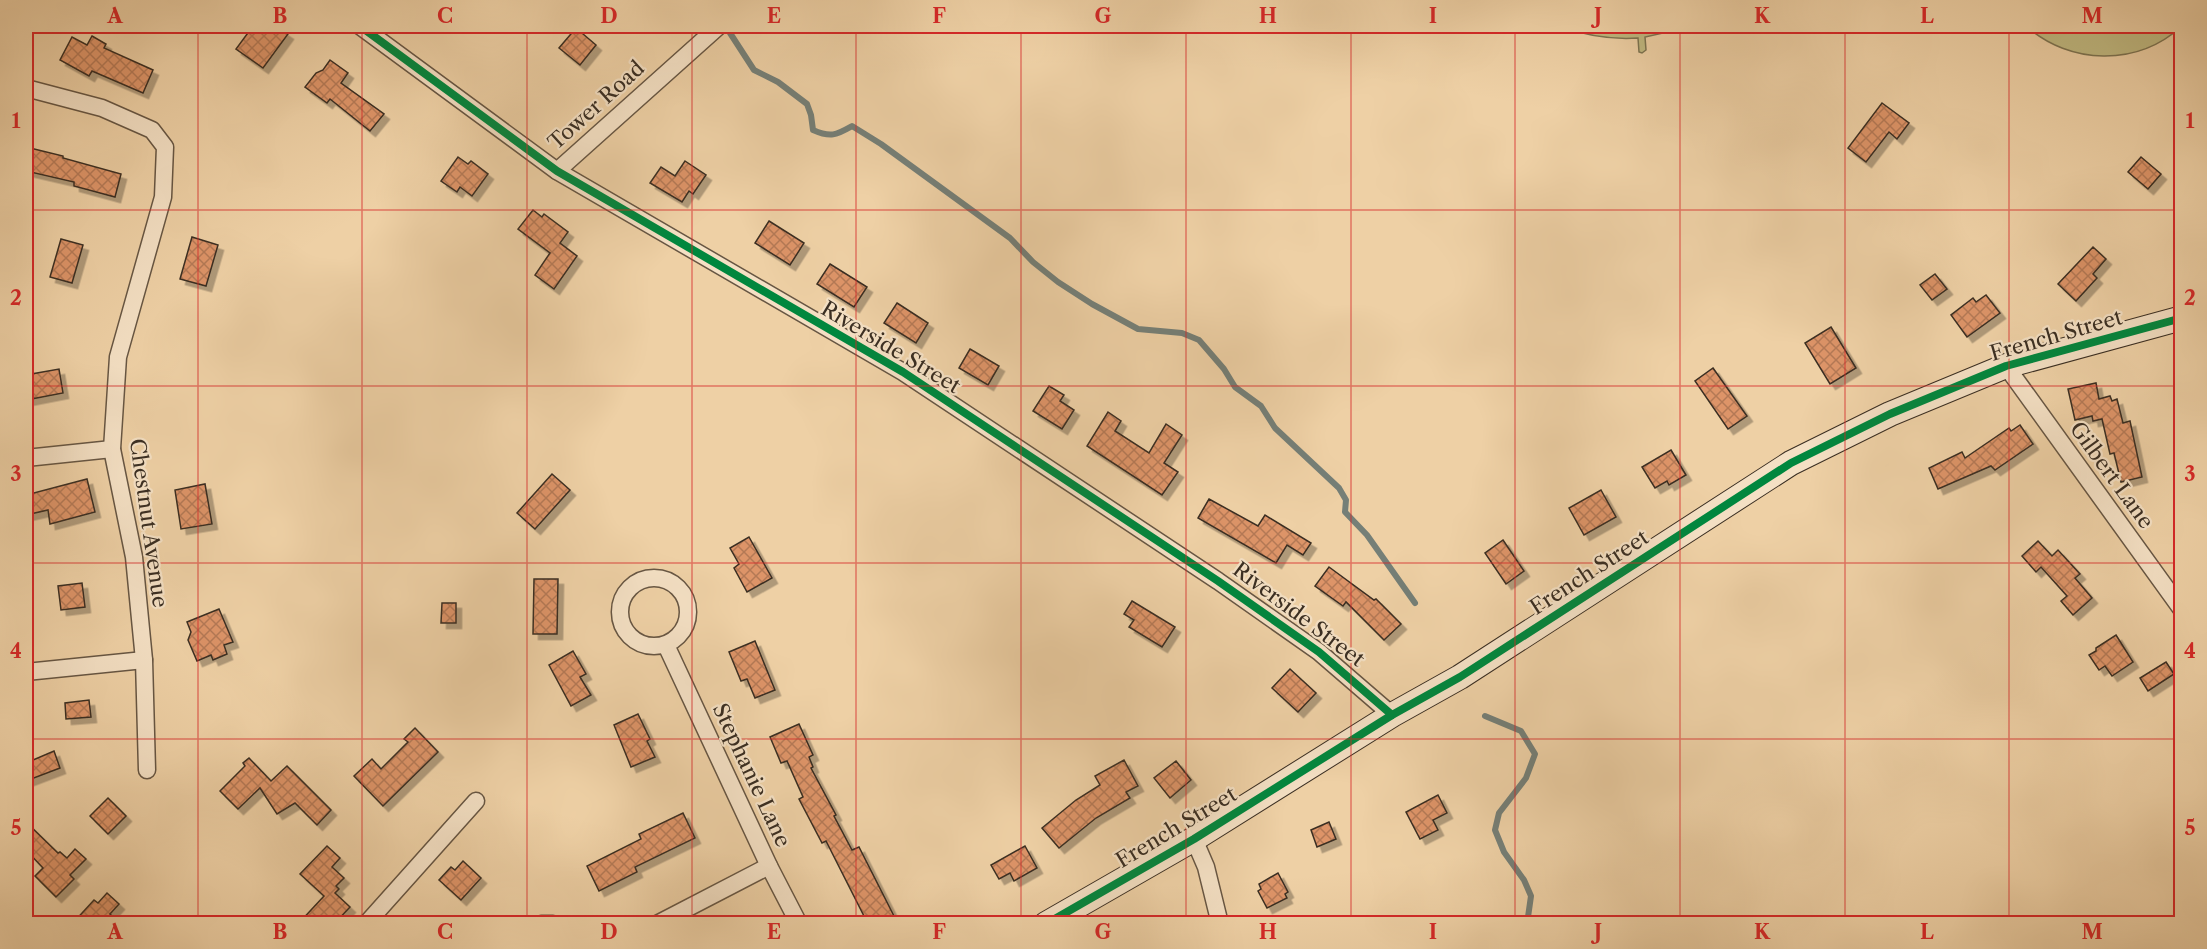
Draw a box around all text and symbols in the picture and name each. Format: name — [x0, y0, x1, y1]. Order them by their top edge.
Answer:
text: A — [106, 4, 123, 28]
text: B — [273, 4, 288, 28]
text: C — [437, 4, 453, 28]
text: D — [600, 4, 618, 28]
text: E — [767, 4, 781, 28]
text: F — [932, 4, 946, 28]
text: G — [1095, 4, 1112, 28]
text: H — [1259, 4, 1277, 28]
text: I — [1429, 4, 1437, 28]
text: J — [1590, 4, 1602, 28]
text: K — [1754, 4, 1771, 28]
text: L — [1920, 4, 1934, 28]
text: M — [2081, 4, 2103, 28]
street label: Tower Road — [543, 55, 649, 155]
text: 1 — [12, 109, 21, 133]
text: 1 — [2186, 109, 2195, 133]
text: 2 — [10, 286, 22, 310]
text: 2 — [2184, 286, 2196, 310]
street label: Riverside Street — [817, 296, 966, 399]
street label: French Street — [1987, 304, 2126, 366]
street label: Gilbert Lane — [2065, 417, 2159, 533]
street label: Chestnut Avenue — [125, 437, 173, 609]
text: 3 — [10, 462, 22, 486]
text: 3 — [2184, 462, 2196, 486]
street label: French Street — [1525, 524, 1653, 620]
street label: Riverside Street — [1228, 556, 1370, 672]
text: 4 — [10, 639, 22, 663]
text: 4 — [2184, 639, 2196, 663]
street label: Stephanie Lane — [708, 699, 796, 851]
street label: French Street — [1111, 781, 1241, 873]
text: 5 — [10, 816, 22, 840]
text: 5 — [2184, 816, 2196, 840]
text: A — [106, 920, 123, 944]
text: B — [273, 920, 288, 944]
text: C — [437, 920, 453, 944]
text: D — [600, 920, 618, 944]
text: E — [767, 920, 781, 944]
text: F — [932, 920, 946, 944]
text: G — [1095, 920, 1112, 944]
text: H — [1259, 920, 1277, 944]
text: I — [1429, 920, 1437, 944]
text: J — [1590, 920, 1602, 944]
text: K — [1754, 920, 1771, 944]
text: L — [1920, 920, 1934, 944]
text: M — [2081, 920, 2103, 944]

